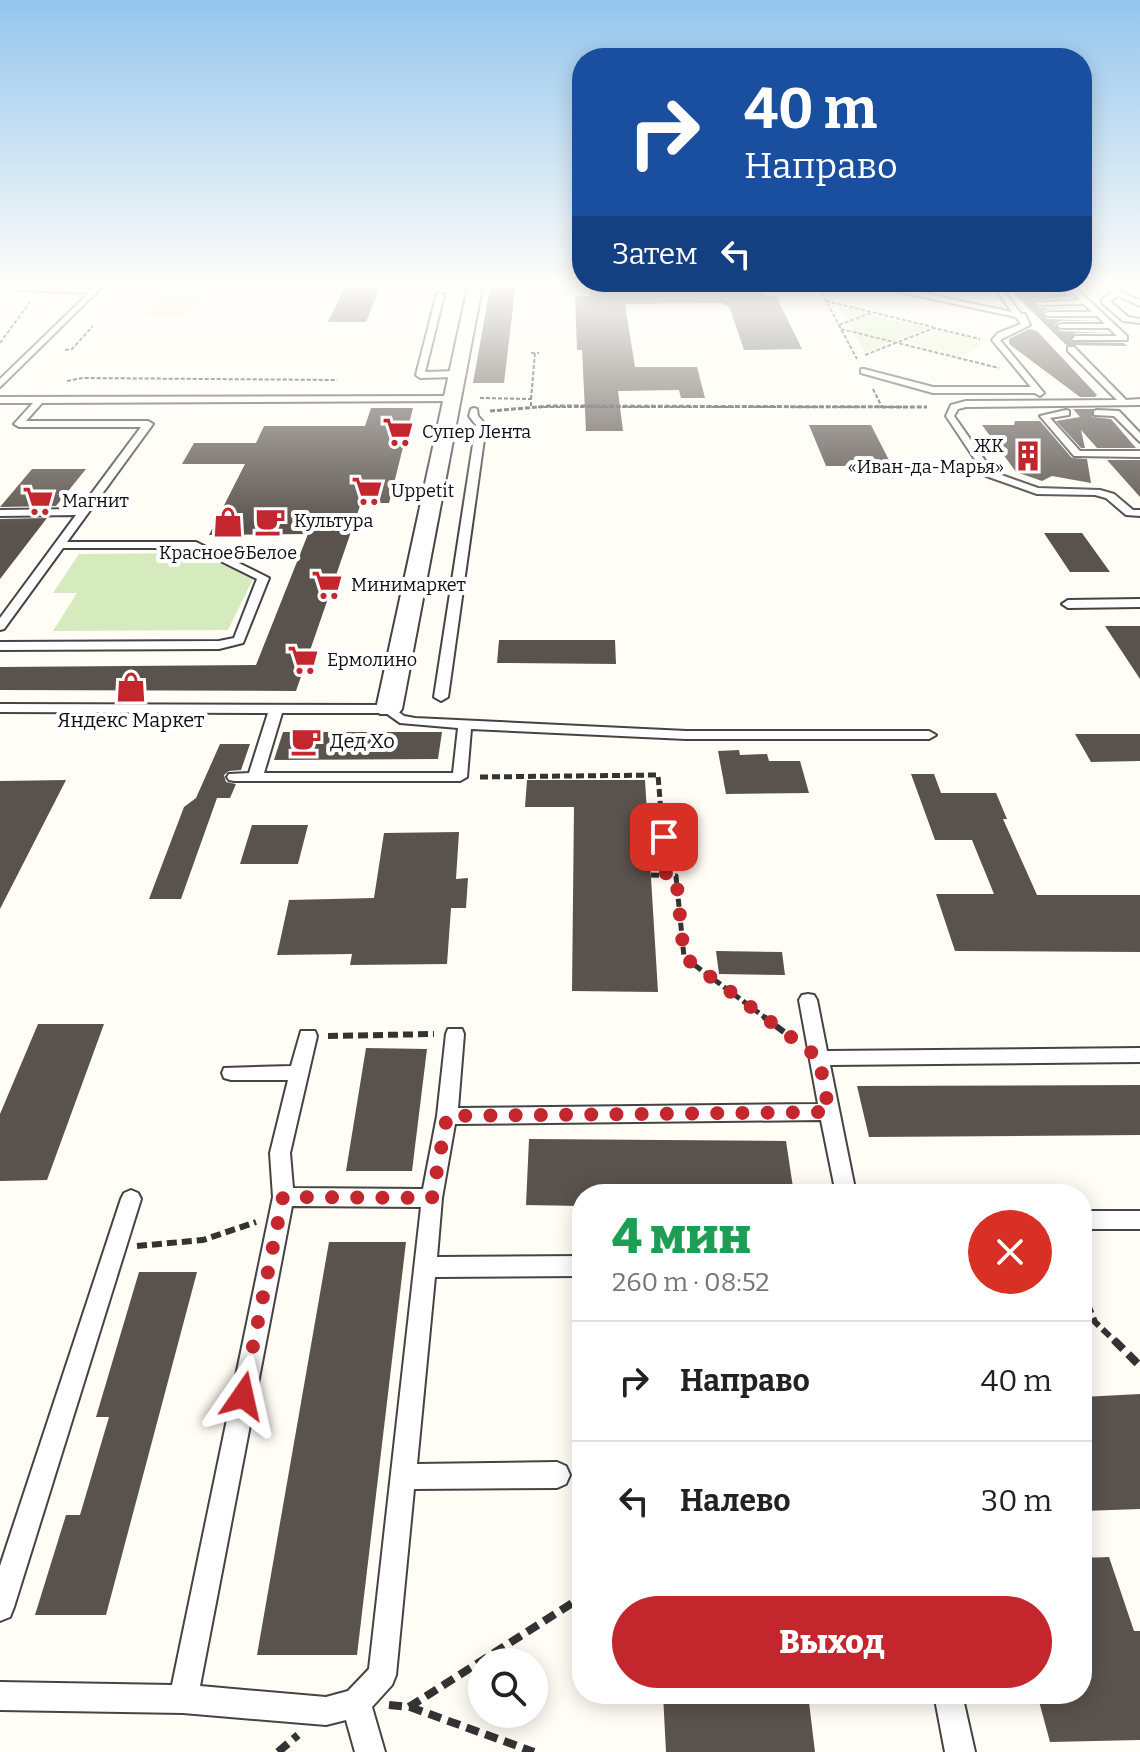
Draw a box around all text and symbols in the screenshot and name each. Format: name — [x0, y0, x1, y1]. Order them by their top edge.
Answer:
text: 40 m — [744, 76, 877, 143]
icon: right — [612, 80, 716, 184]
text: Направо — [744, 144, 898, 188]
icon: left — [714, 232, 758, 276]
text: Затем — [612, 236, 698, 272]
supermarket icon: Супер Лента — [381, 415, 415, 449]
place label: Супер Лента — [422, 421, 531, 443]
place label: ЖК «Иван-да-Марья» — [848, 435, 1004, 478]
building icon: ЖК «Иван-да-Марья» — [1011, 439, 1045, 473]
supermarket icon: Uppetit — [350, 474, 384, 508]
place label: Uppetit — [391, 480, 455, 502]
supermarket icon: Магнит — [21, 484, 55, 518]
place label: Магнит — [62, 490, 129, 512]
cafe icon: Культура — [253, 504, 287, 538]
shop icon: Красное&Белое — [211, 505, 245, 539]
place label: Культура — [294, 510, 373, 532]
place label: Красное&Белое — [159, 542, 297, 564]
supermarket icon: Минимаркет — [310, 568, 344, 602]
place label: Минимаркет — [351, 574, 466, 596]
supermarket icon: Ермолино — [286, 643, 320, 677]
place label: Ермолино — [327, 649, 417, 671]
shop icon: Яндекс Маркет — [114, 670, 148, 704]
place label: Яндекс Маркет — [58, 708, 204, 732]
cafe icon: Дед Хо — [289, 724, 323, 758]
place label: Дед Хо — [330, 729, 395, 753]
pin — [630, 803, 698, 871]
icon: arrive — [642, 815, 686, 859]
text: 4 мин — [612, 1208, 751, 1266]
button: close — [968, 1210, 1052, 1294]
text: 260 m · 08:52 — [612, 1267, 769, 1298]
position arrow — [201, 1354, 285, 1438]
icon: right — [612, 1359, 656, 1403]
text: Направо — [680, 1363, 810, 1399]
text: 40 m — [981, 1363, 1052, 1399]
icon: left — [612, 1479, 656, 1523]
text: Налево — [680, 1483, 791, 1519]
text: 30 m — [981, 1483, 1052, 1519]
button: Выход — [612, 1596, 1052, 1688]
map controls — [468, 1648, 548, 1728]
button: search — [468, 1648, 548, 1728]

